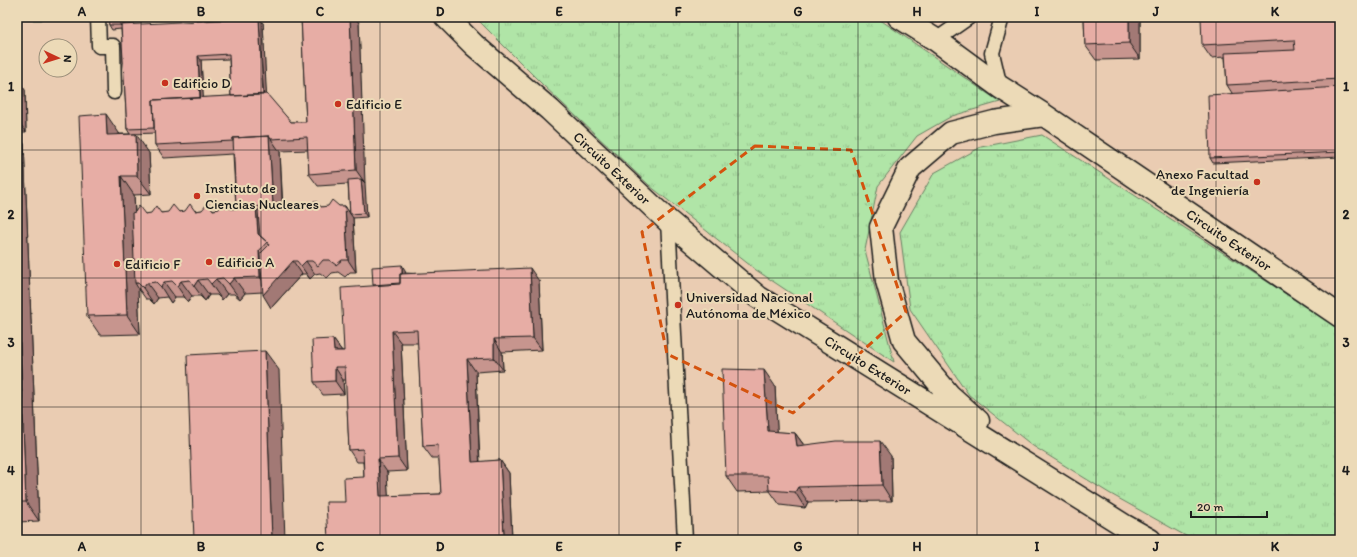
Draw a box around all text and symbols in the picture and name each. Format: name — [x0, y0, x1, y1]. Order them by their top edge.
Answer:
text: A — [77, 4, 87, 19]
text: B — [197, 4, 206, 19]
text: C — [316, 4, 325, 19]
text: D — [436, 4, 445, 19]
text: E — [555, 4, 563, 19]
text: F — [675, 4, 682, 19]
text: G — [794, 4, 803, 19]
text: H — [913, 4, 922, 19]
text: I — [1035, 4, 1040, 19]
text: J — [1152, 4, 1160, 19]
text: K — [1271, 4, 1280, 19]
north arrow — [38, 38, 78, 78]
text: N — [61, 54, 74, 63]
place label: Edificio D — [173, 75, 230, 92]
marker: Edificio D — [160, 78, 170, 88]
text: 1 — [8, 79, 14, 94]
text: 1 — [1343, 79, 1349, 94]
place label: Edificio E — [346, 96, 402, 113]
marker: Edificio E — [333, 99, 343, 109]
street label: Circuito Exterior — [569, 128, 654, 209]
place label: Anexo Facultad de Ingeniería — [1156, 166, 1249, 199]
marker: Anexo Facultad de Ingeniería — [1252, 177, 1262, 187]
place label: Instituto de Ciencias Nucleares — [205, 180, 319, 213]
marker: Instituto de Ciencias Nucleares — [192, 191, 202, 201]
street label: Circuito Exterior — [1183, 206, 1275, 276]
text: 2 — [8, 207, 15, 222]
text: 2 — [1343, 207, 1350, 222]
place label: Edificio A — [217, 254, 274, 271]
place label: Edificio F — [125, 256, 181, 273]
marker: Edificio A — [204, 257, 214, 267]
marker: Edificio F — [112, 259, 122, 269]
place label: Universidad Nacional Autónoma de México — [686, 289, 813, 322]
marker: Universidad Nacional Autónoma de México — [673, 300, 683, 310]
street label: Circuito Exterior — [821, 332, 915, 399]
text: 3 — [7, 335, 15, 350]
text: 3 — [1342, 335, 1350, 350]
text: 4 — [7, 463, 15, 478]
text: 4 — [1342, 463, 1350, 478]
scale bar — [1191, 493, 1267, 519]
text: 20 m — [1197, 500, 1224, 514]
text: A — [77, 539, 87, 554]
text: B — [197, 539, 206, 554]
text: C — [316, 539, 325, 554]
text: D — [436, 539, 445, 554]
text: E — [555, 539, 563, 554]
text: F — [675, 539, 682, 554]
text: G — [794, 539, 803, 554]
text: H — [913, 539, 922, 554]
text: I — [1035, 539, 1040, 554]
text: J — [1152, 539, 1160, 554]
text: K — [1271, 539, 1280, 554]

